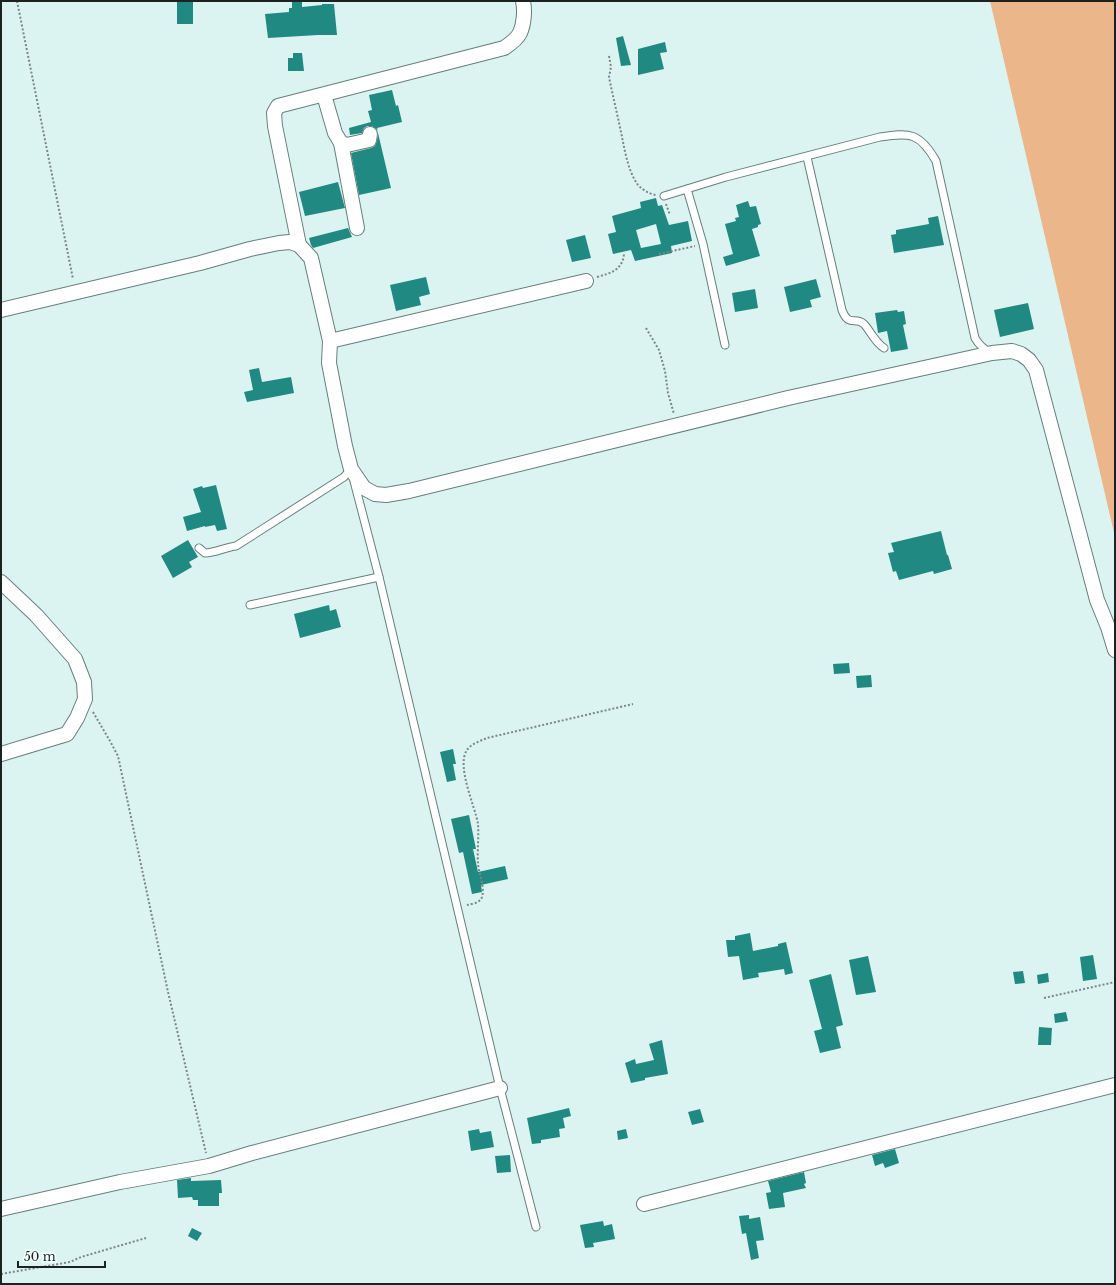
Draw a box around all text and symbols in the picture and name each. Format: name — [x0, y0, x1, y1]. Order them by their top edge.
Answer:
scale bar — [18, 1243, 105, 1269]
text: 50 m — [24, 1249, 56, 1264]

